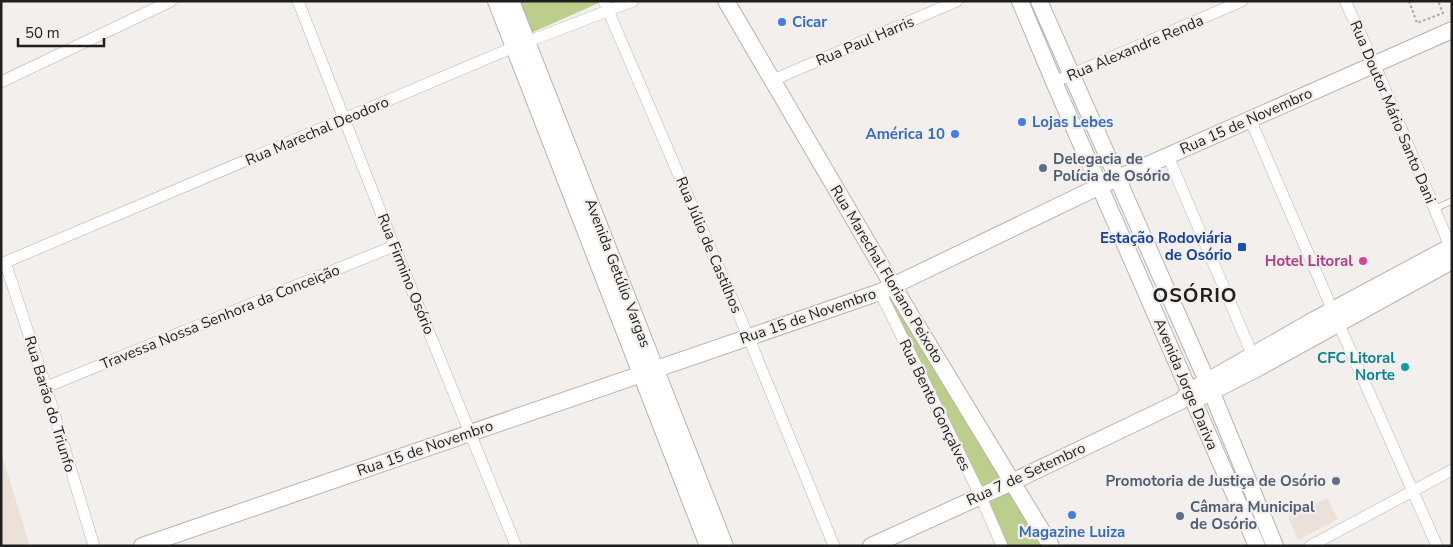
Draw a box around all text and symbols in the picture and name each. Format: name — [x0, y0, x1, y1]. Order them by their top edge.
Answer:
street label: Rua Alexandre Renda — [1064, 10, 1206, 86]
street label: Rua Paul Harris — [813, 11, 917, 71]
place label: Cicar — [792, 12, 827, 32]
scale bar — [18, 15, 104, 47]
marker: Cicar — [776, 16, 788, 28]
street label: Rua Doutor Mário Santo Dani — [1345, 17, 1441, 207]
text: 50 m — [25, 23, 60, 43]
street label: Rua 15 de Novembro — [1177, 83, 1315, 159]
street label: Rua Marechal Deodoro — [242, 92, 392, 170]
place label: Lojas Lebes — [1032, 112, 1113, 132]
marker: Lojas Lebes — [1016, 116, 1028, 128]
place label: América 10 — [866, 124, 945, 144]
marker: América 10 — [949, 128, 961, 140]
place label: Delegacia de Polícia de Osório — [1053, 149, 1170, 186]
marker: Delegacia de Polícia de Osório — [1037, 162, 1049, 174]
street label: Rua Júlio de Castilhos — [671, 174, 747, 316]
street label: Rua Marechal Floriano Peixoto — [826, 181, 948, 367]
street label: Avenida Getúlio Vargas — [580, 196, 656, 350]
street label: Rua Firmino Osório — [373, 211, 439, 337]
place label: Estação Rodoviária de Osório — [1100, 228, 1232, 265]
marker: Estação Rodoviária de Osório — [1236, 241, 1248, 253]
place label: Hotel Litoral — [1265, 251, 1353, 271]
marker: Hotel Litoral — [1357, 255, 1369, 267]
street label: Travessa Nossa Senhora da Conceição — [97, 260, 343, 374]
district label: OSÓRIO — [1152, 282, 1238, 309]
street label: Rua 15 de Novembro — [737, 283, 879, 349]
street label: Avenida Jorge Dariva — [1149, 315, 1223, 453]
street label: Rua Barão do Triunfo — [20, 333, 80, 475]
street label: Rua Bento Gonçalves — [894, 336, 976, 474]
place label: CFC Litoral Norte — [1317, 348, 1395, 385]
marker: CFC Litoral Norte — [1399, 361, 1411, 373]
street label: Rua 15 de Novembro — [354, 415, 496, 481]
street label: Rua 7 de Setembro — [963, 438, 1089, 510]
place label: Promotoria de Justiça de Osório — [1105, 471, 1326, 491]
marker: Promotoria de Justiça de Osório — [1330, 475, 1342, 487]
place label: Câmara Municipal de Osório — [1190, 497, 1315, 534]
marker: Magazine Luiza — [1066, 509, 1078, 521]
marker: Câmara Municipal de Osório — [1174, 510, 1186, 522]
place label: Magazine Luiza — [1019, 522, 1125, 542]

